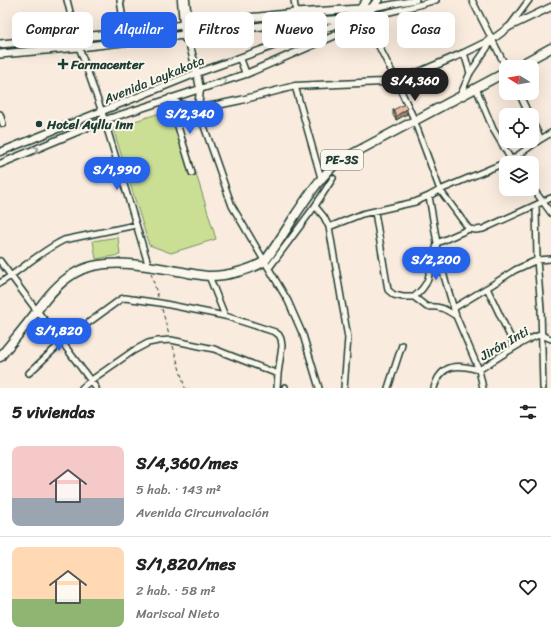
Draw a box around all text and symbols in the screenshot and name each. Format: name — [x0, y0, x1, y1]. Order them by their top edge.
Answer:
chip: Comprar — [12, 12, 93, 48]
chip: Alquilar — [101, 12, 177, 48]
chip: Filtros — [185, 12, 254, 48]
chip: Nuevo — [262, 12, 327, 48]
chip: Piso — [335, 12, 389, 48]
chip: Casa — [397, 12, 455, 48]
street label: Avenida Laykakota — [99, 49, 208, 111]
place label: Farmacenter — [70, 53, 146, 76]
marker: Farmacenter — [58, 59, 68, 69]
north arrow — [499, 60, 539, 100]
map controls — [499, 60, 539, 196]
pin: S/4,360 — [378, 68, 452, 102]
text: S/4,360 — [391, 69, 439, 92]
one-way arrow — [220, 77, 227, 86]
pin: S/2,340 — [153, 101, 227, 135]
text: S/2,340 — [165, 102, 215, 125]
button: locate — [499, 108, 539, 148]
place label: Hotel Ayllu Inn — [46, 113, 134, 136]
marker: Hotel Ayllu Inn — [34, 119, 44, 129]
one-way arrow — [32, 145, 39, 153]
road number: PE-3S — [321, 150, 363, 170]
button: layers — [499, 156, 539, 196]
pin: S/1,990 — [80, 157, 154, 191]
text: S/1,990 — [93, 158, 141, 181]
pin: S/2,200 — [399, 247, 473, 281]
text: S/2,200 — [411, 248, 461, 271]
pin: S/1,820 — [22, 318, 96, 352]
text: S/1,820 — [35, 319, 83, 342]
street label: Jirón Inti — [474, 320, 534, 367]
text: 5 viviendas — [12, 397, 95, 427]
icon: filters — [517, 401, 539, 423]
text: S/4,360/mes — [136, 448, 238, 478]
icon: home — [44, 462, 92, 510]
icon: heart — [517, 475, 539, 497]
text: 5 hab. · 143 m² — [136, 478, 221, 501]
text: Avenida Circunvalación — [136, 501, 269, 524]
text: S/1,820/mes — [136, 549, 236, 579]
icon: home — [44, 563, 92, 611]
icon: heart — [517, 576, 539, 598]
text: 2 hab. · 58 m² — [136, 579, 216, 602]
text: Mariscal Nieto — [136, 602, 220, 625]

